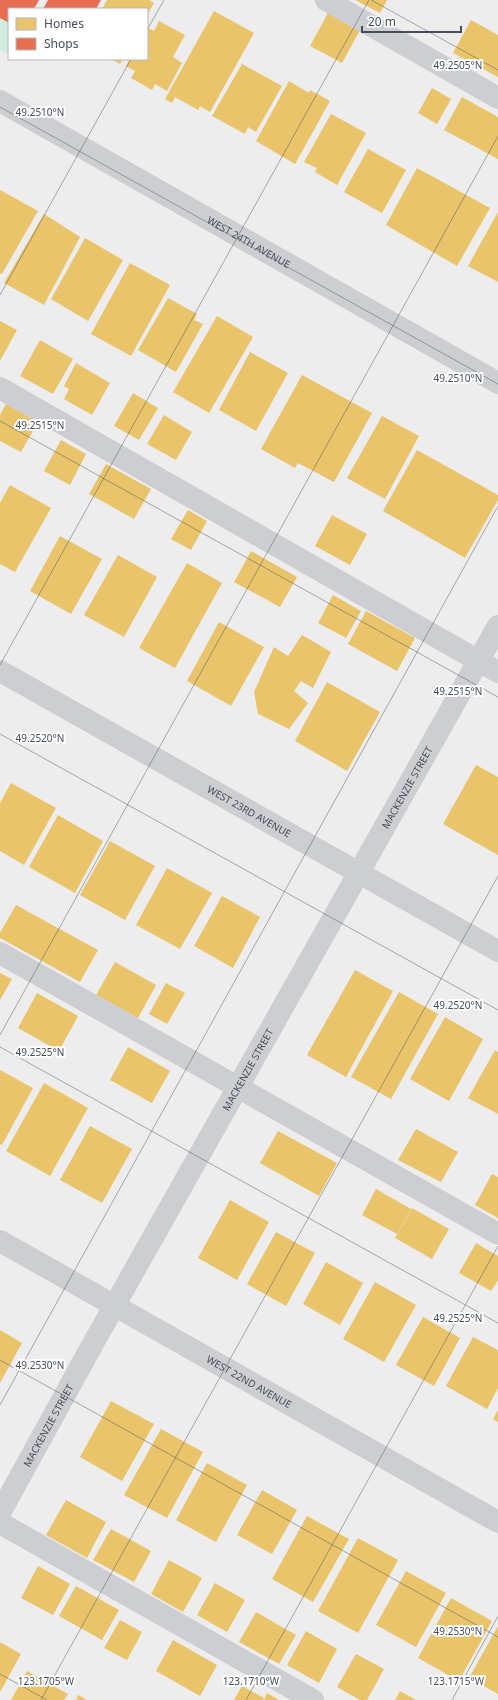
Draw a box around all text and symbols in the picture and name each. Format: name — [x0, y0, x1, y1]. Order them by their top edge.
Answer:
legend — [8, 8, 148, 60]
scale bar — [362, 8, 461, 34]
text: 20 m — [368, 13, 396, 30]
text: Homes — [44, 15, 84, 32]
text: Shops — [44, 35, 79, 52]
text: 49.2505°N — [434, 58, 482, 72]
text: 49.2510°N — [16, 105, 64, 119]
street label: WEST 24TH AVENUE — [205, 213, 293, 271]
text: 49.2510°N — [434, 371, 482, 385]
text: 49.2515°N — [16, 418, 64, 432]
text: 49.2515°N — [434, 684, 482, 698]
text: 49.2520°N — [16, 731, 64, 745]
street label: MACKENZIE STREET — [378, 743, 436, 831]
street label: WEST 23RD AVENUE — [205, 782, 294, 840]
text: 49.2520°N — [434, 998, 482, 1012]
street label: MACKENZIE STREET — [219, 1025, 277, 1113]
text: 49.2525°N — [16, 1045, 64, 1059]
text: 49.2525°N — [434, 1311, 482, 1325]
street label: WEST 22ND AVENUE — [204, 1352, 294, 1411]
text: 49.2530°N — [16, 1358, 64, 1372]
street label: MACKENZIE STREET — [20, 1381, 77, 1469]
text: 49.2530°N — [434, 1624, 482, 1638]
text: 123.1705°W — [18, 1674, 75, 1688]
text: 123.1710°W — [223, 1674, 280, 1688]
text: 123.1715°W — [428, 1674, 485, 1688]

